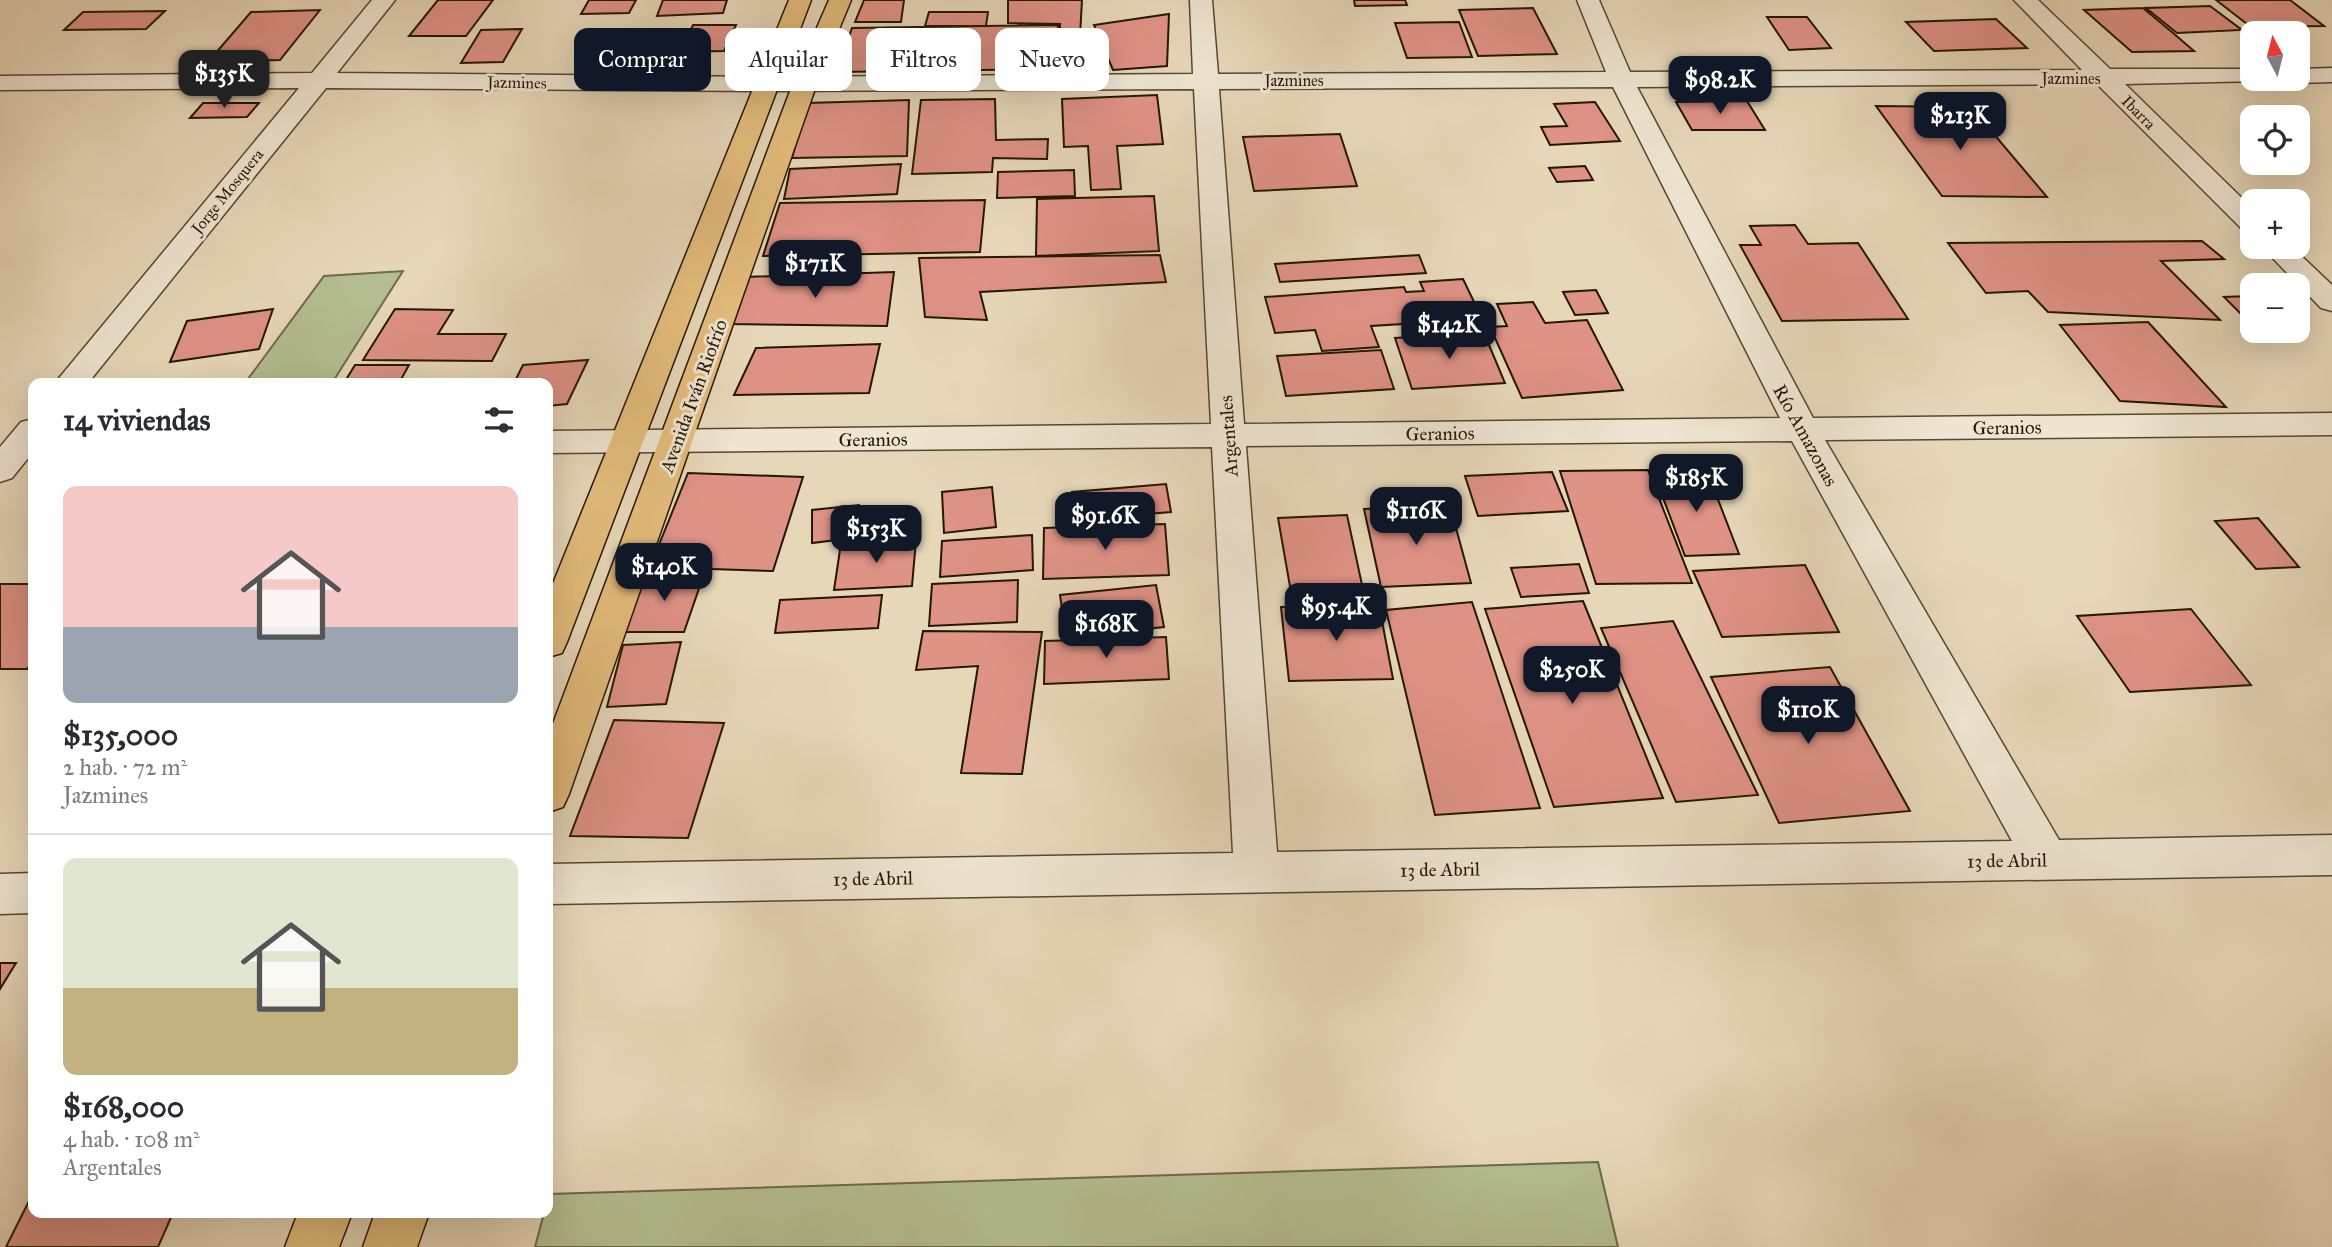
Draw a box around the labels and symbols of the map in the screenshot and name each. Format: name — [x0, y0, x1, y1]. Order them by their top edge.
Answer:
north arrow — [2240, 21, 2310, 91]
pin: $135K — [175, 50, 273, 110]
pin: $98.2K — [1663, 57, 1777, 116]
street label: Jazmines — [2039, 69, 2101, 89]
street label: Jazmines — [1262, 71, 1324, 91]
street label: Jazmines — [485, 72, 547, 94]
street label: Ibarra — [2118, 91, 2160, 133]
pin: $213K — [1911, 92, 2009, 152]
street label: Jorge Mosquera — [186, 145, 268, 240]
pin: $171K — [766, 240, 864, 300]
pin: $142K — [1400, 302, 1498, 361]
street label: Avenida Iván Riofrío — [655, 316, 732, 477]
street label: Río Amazonas — [1768, 380, 1843, 490]
street label: Argentales — [1214, 394, 1244, 478]
street label: Geranios — [1972, 415, 2042, 440]
street label: Geranios — [1405, 421, 1475, 446]
street label: Geranios — [838, 427, 908, 452]
pin: $185K — [1647, 454, 1745, 514]
pin: $116K — [1367, 488, 1465, 547]
pin: $91.6K — [1048, 492, 1162, 552]
pin: $153K — [827, 505, 925, 565]
pin: $140K — [615, 544, 713, 603]
pin: $95.4K — [1279, 584, 1393, 643]
pin: $168K — [1057, 600, 1155, 660]
pin: $250K — [1523, 646, 1621, 706]
pin: $110K — [1759, 686, 1857, 746]
street label: 13 de Abril — [1967, 848, 2048, 873]
street label: 13 de Abril — [1400, 857, 1481, 882]
street label: 13 de Abril — [833, 866, 914, 891]

